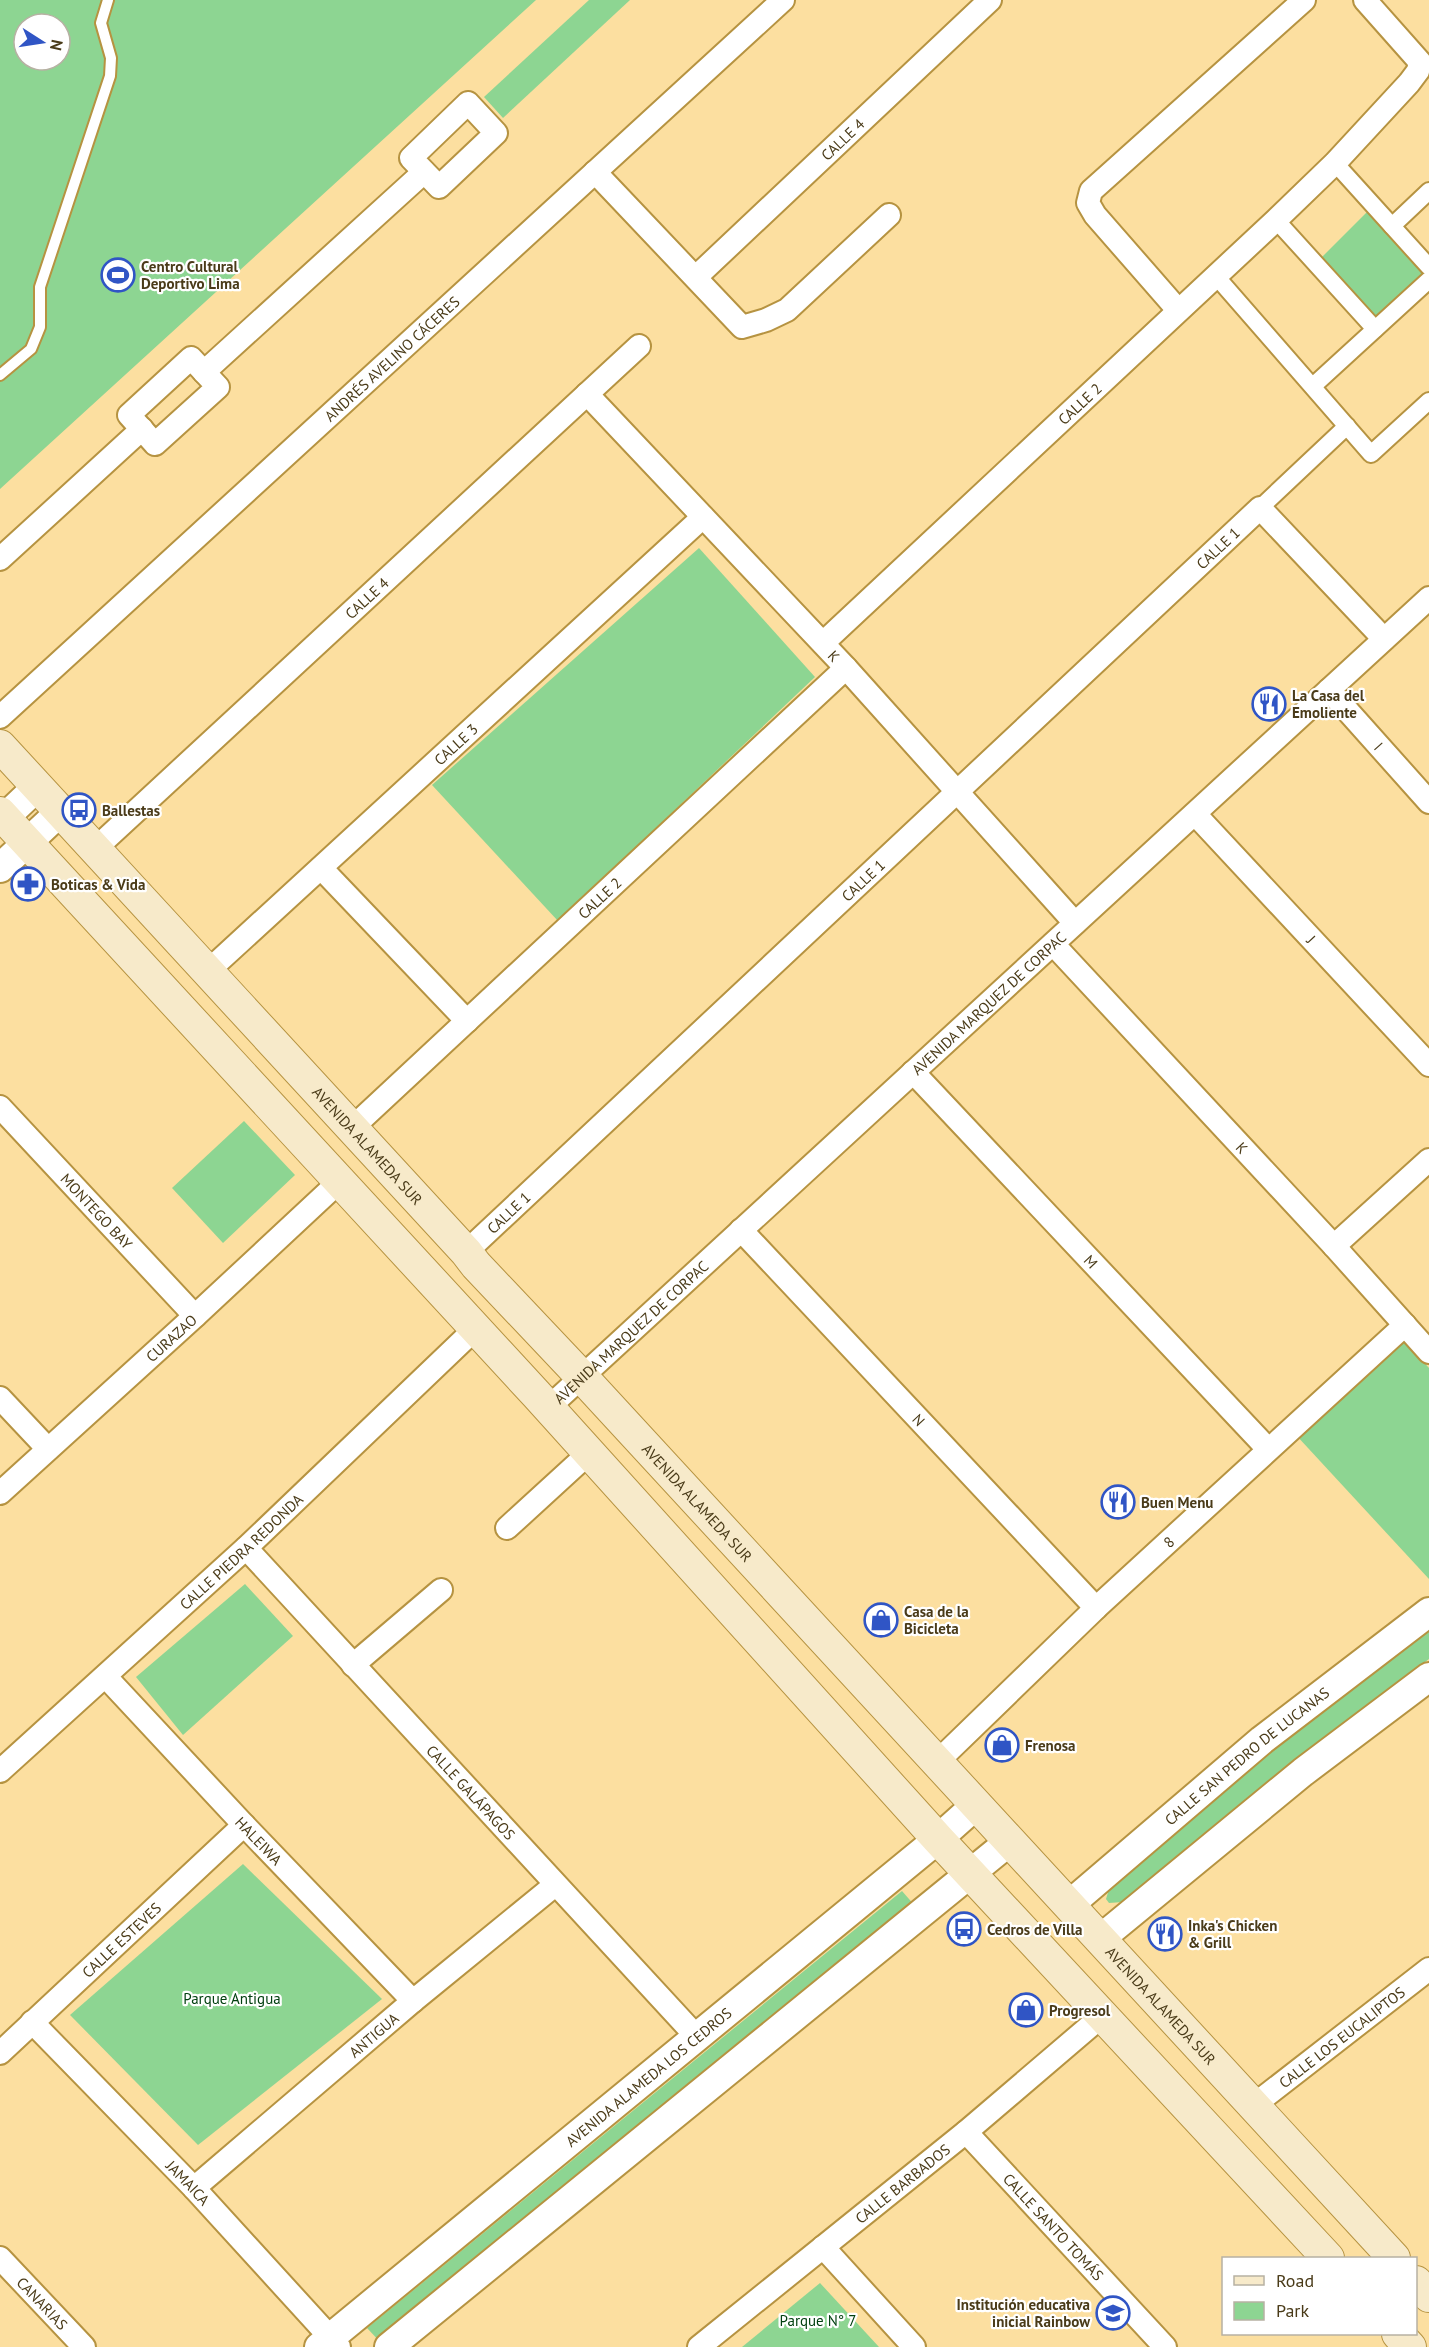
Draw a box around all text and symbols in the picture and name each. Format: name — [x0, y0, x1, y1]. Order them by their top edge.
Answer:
north arrow — [12, 12, 72, 72]
text: N — [46, 38, 68, 52]
street label: CALLE 4 — [817, 114, 868, 164]
sports icon: Centro Cultural Deportivo Lima — [100, 257, 136, 293]
place label: Centro Cultural Deportivo Lima — [141, 257, 240, 293]
street label: ANDRÉS AVELINO CÁCERES — [320, 292, 463, 425]
street label: CALLE 2 — [1054, 379, 1105, 428]
street label: CALLE 1 — [1192, 523, 1243, 573]
street label: CALLE 4 — [341, 573, 392, 623]
street label: K — [824, 646, 844, 665]
restaurant icon: La Casa del Emoliente — [1251, 686, 1287, 722]
place label: La Casa del Emoliente — [1292, 686, 1365, 722]
street label: CALLE 3 — [430, 719, 481, 769]
street label: I — [1370, 738, 1387, 754]
bus stop icon: Ballestas — [61, 792, 97, 828]
place label: Ballestas — [102, 801, 160, 820]
street label: CALLE 1 — [837, 855, 889, 905]
pharmacy icon: Boticas & Vida — [10, 866, 46, 902]
street label: CALLE 2 — [574, 873, 625, 923]
place label: Boticas & Vida — [51, 875, 145, 894]
street label: AVENIDA MARQUEZ DE CORPAC — [907, 927, 1070, 1079]
street label: J — [1302, 930, 1320, 947]
street label: AVENIDA ALAMEDA SUR — [309, 1082, 427, 1209]
street label: K — [1232, 1138, 1252, 1157]
street label: MONTEGO BAY — [57, 1169, 137, 1253]
street label: CALLE 1 — [483, 1187, 534, 1237]
street label: M — [1080, 1250, 1102, 1272]
street label: AVENIDA MARQUEZ DE CORPAC — [550, 1256, 712, 1408]
street label: CURAZAO — [142, 1310, 200, 1366]
street label: N — [909, 1409, 929, 1430]
street label: AVENIDA ALAMEDA SUR — [638, 1439, 757, 1565]
restaurant icon: Buen Menu — [1100, 1484, 1136, 1520]
street label: CALLE PIEDRA REDONDA — [175, 1489, 307, 1613]
place label: Buen Menu — [1141, 1493, 1213, 1512]
street label: 8 — [1159, 1532, 1178, 1551]
shop icon: Casa de la Bicicleta — [863, 1602, 899, 1638]
place label: Casa de la Bicicleta — [904, 1602, 969, 1638]
street label: CALLE SAN PEDRO DE LUCANAS — [1160, 1683, 1333, 1829]
shop icon: Frenosa — [984, 1727, 1020, 1763]
place label: Frenosa — [1025, 1736, 1076, 1755]
street label: CALLE GALÁPAGOS — [423, 1741, 520, 1844]
street label: HALEIWA — [231, 1812, 287, 1869]
street label: CALLE ESTEVES — [78, 1898, 165, 1981]
bus stop icon: Cedros de Villa — [946, 1911, 982, 1947]
restaurant icon: Inka's Chicken & Grill — [1147, 1916, 1183, 1952]
place label: Inka's Chicken & Grill — [1188, 1916, 1277, 1952]
place label: Cedros de Villa — [987, 1920, 1082, 1939]
street label: AVENIDA ALAMEDA SUR — [1102, 1942, 1220, 2068]
street label: CALLE LOS EUCALIPTOS — [1275, 1982, 1408, 2092]
park label: Parque Antigua — [183, 1989, 281, 2008]
shop icon: Progresol — [1008, 1992, 1044, 2028]
place label: Progresol — [1049, 2001, 1111, 2020]
street label: AVENIDA ALAMEDA LOS CEDROS — [561, 2003, 735, 2150]
street label: ANTIGUA — [345, 2008, 402, 2061]
street label: CALLE BARBADOS — [851, 2139, 954, 2227]
street label: JAMAICA — [162, 2155, 214, 2209]
street label: CALLE SANTO TOMÁS — [999, 2169, 1108, 2284]
legend — [1222, 2257, 1417, 2335]
text: Road — [1276, 2269, 1314, 2292]
street label: CANARIAS — [13, 2273, 72, 2334]
place label: Institución educativa inicial Rainbow — [957, 2295, 1090, 2331]
school or university icon: Institución educativa inicial Rainbow — [1095, 2295, 1131, 2331]
text: Park — [1276, 2299, 1309, 2322]
park label: Parque N° 7 — [780, 2311, 856, 2330]

